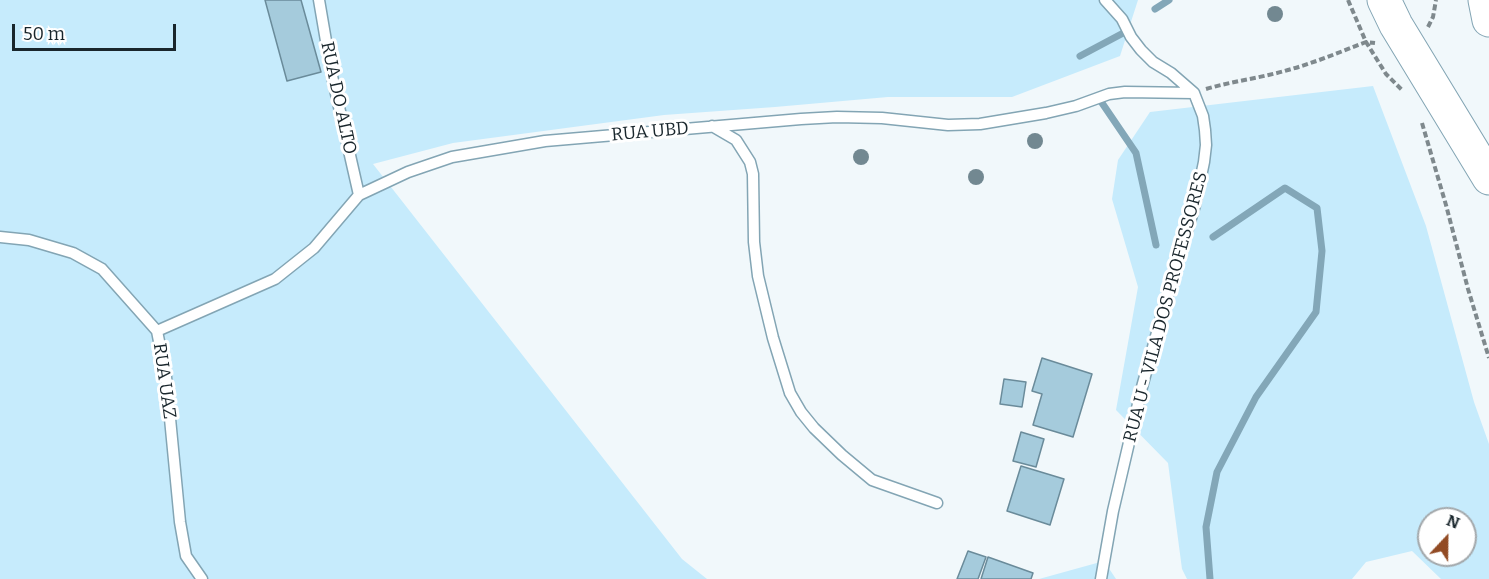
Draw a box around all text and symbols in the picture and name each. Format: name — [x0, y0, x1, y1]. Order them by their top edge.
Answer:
scale bar — [15, 12, 178, 50]
text: 50 m — [23, 23, 65, 45]
street label: RUA DO ALTO — [316, 40, 360, 156]
street label: RUA UBD — [610, 118, 690, 146]
street label: RUA U - VILA DOS PROFESSORES — [1119, 169, 1213, 445]
street label: RUA UAZ — [148, 342, 180, 420]
north arrow — [1417, 507, 1477, 567]
text: N — [1444, 511, 1462, 533]

